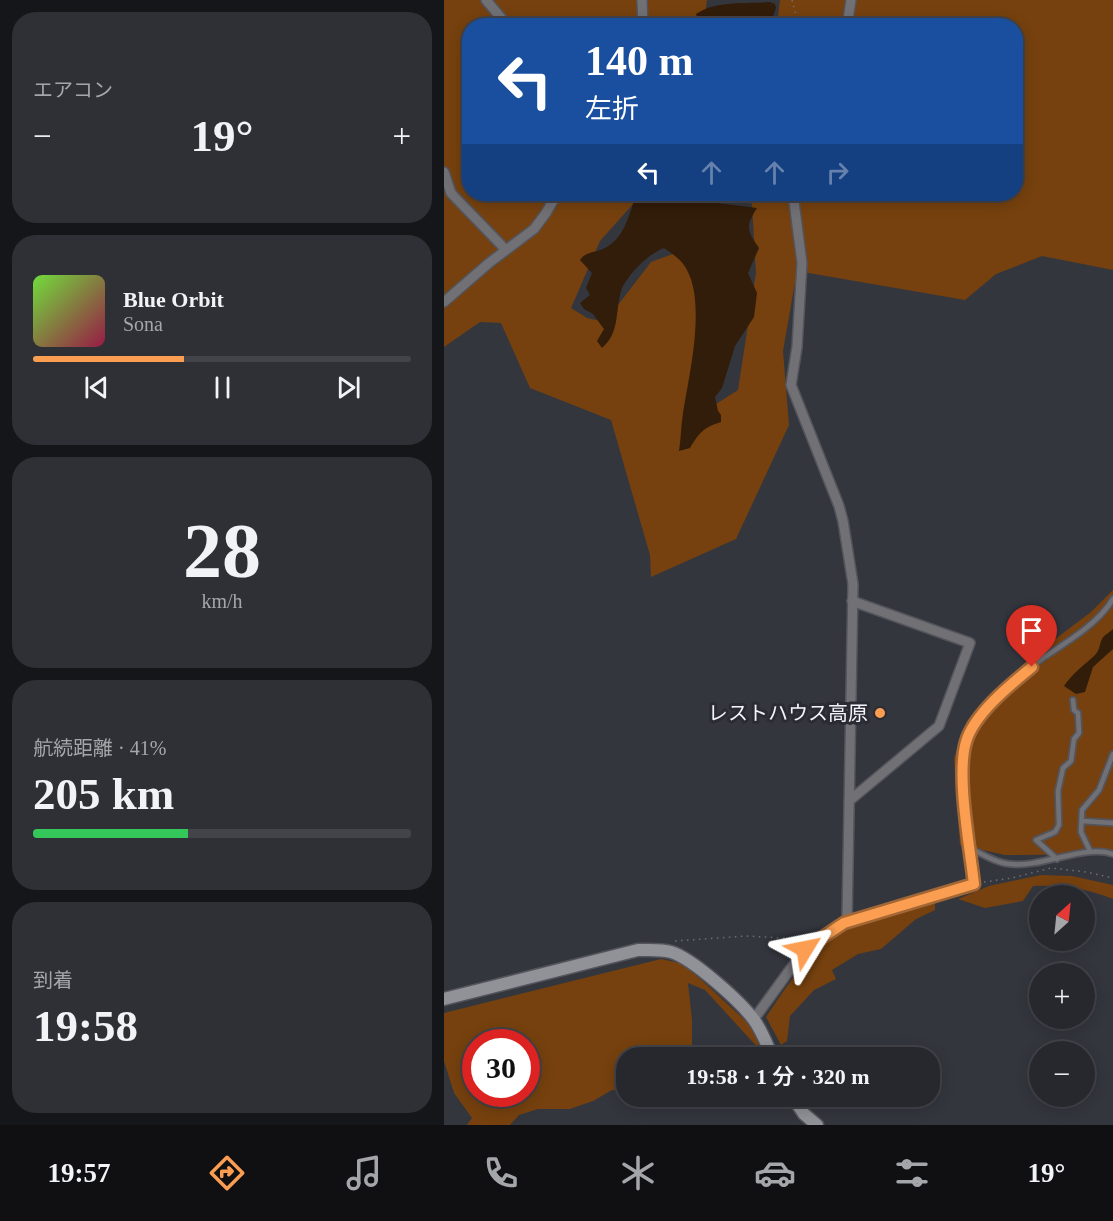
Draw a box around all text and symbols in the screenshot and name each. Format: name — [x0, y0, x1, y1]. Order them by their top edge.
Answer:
text: 140 m — [585, 38, 694, 84]
icon: left — [486, 42, 564, 120]
text: エアコン — [33, 79, 113, 101]
text: 左折 — [585, 94, 639, 124]
text: 19° — [191, 111, 254, 161]
text: − — [33, 118, 52, 154]
text: + — [392, 118, 411, 154]
icon: left — [632, 156, 665, 189]
icon: ahead — [695, 156, 728, 189]
icon: ahead — [758, 156, 791, 189]
icon: right — [821, 156, 854, 189]
text: Blue Orbit — [123, 287, 224, 312]
text: Sona — [123, 313, 163, 335]
icon: previous — [80, 371, 113, 404]
icon: pause — [206, 371, 239, 404]
icon: next — [332, 371, 365, 404]
text: 28 — [183, 507, 261, 594]
text: km/h — [201, 590, 243, 612]
pin — [1006, 605, 1057, 667]
icon: arrive — [1015, 614, 1048, 647]
place label: レストハウス高原 — [708, 702, 868, 724]
marker: レストハウス高原 — [873, 706, 887, 720]
text: 航続距離 · 41% — [33, 737, 166, 759]
text: 205 km — [33, 769, 174, 819]
north arrow — [1029, 885, 1095, 951]
map controls — [1029, 885, 1095, 1107]
position arrow — [773, 917, 837, 981]
button: + — [1029, 963, 1095, 1029]
text: 到着 — [33, 969, 73, 991]
text: 19:58 — [33, 1001, 138, 1051]
speed limit sign: 30 — [462, 1029, 540, 1107]
button: − — [1029, 1041, 1095, 1107]
text: 19:58 · 1 分 · 320 m — [686, 1064, 870, 1089]
icon: directions — [206, 1152, 248, 1194]
icon: music — [343, 1152, 385, 1194]
icon: phone — [480, 1152, 522, 1194]
icon: climate — [617, 1152, 659, 1194]
icon: car — [754, 1152, 796, 1194]
icon: filters — [891, 1152, 933, 1194]
text: 19:57 — [48, 1158, 111, 1188]
text: 19° — [1028, 1158, 1065, 1188]

